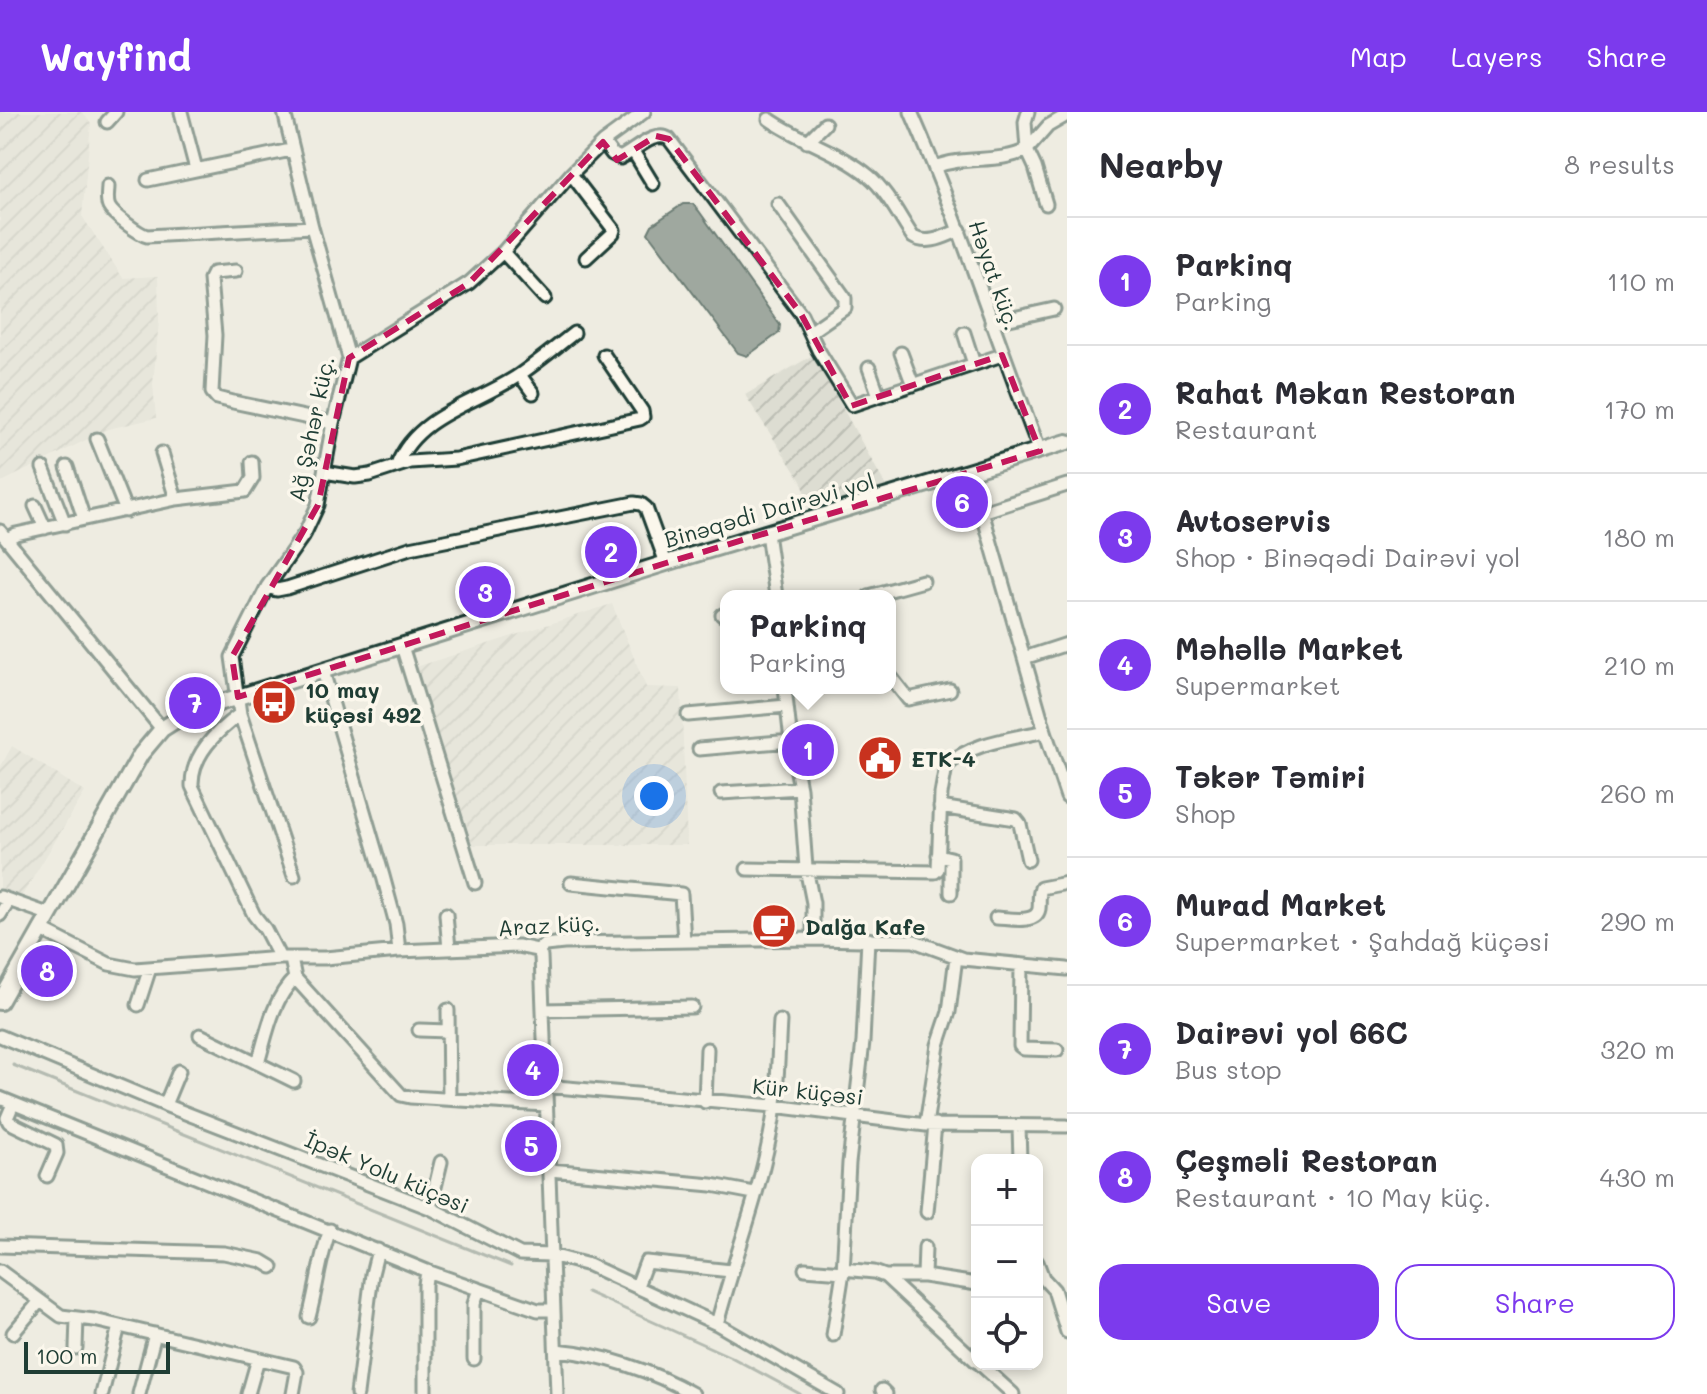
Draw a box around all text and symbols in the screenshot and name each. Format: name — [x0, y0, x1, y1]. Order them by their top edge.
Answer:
text: Wayfind — [40, 31, 191, 81]
text: Map — [1350, 38, 1407, 74]
text: Layers — [1451, 38, 1543, 74]
text: Share — [1587, 38, 1667, 74]
text: Nearby — [1099, 142, 1224, 187]
text: 8 results — [1564, 147, 1675, 181]
street label: Həyat küç. — [963, 216, 1027, 334]
text: Parkinq — [1175, 244, 1292, 284]
text: 1 — [1119, 264, 1131, 298]
text: 110 m — [1607, 264, 1675, 298]
text: Parking — [1175, 284, 1271, 318]
street label: Ağ Şəhər küç. — [281, 353, 341, 505]
text: Rahat Məkan Restoran — [1175, 372, 1515, 412]
text: 2 — [1118, 392, 1132, 426]
text: 170 m — [1604, 392, 1675, 426]
text: Restaurant — [1175, 412, 1317, 446]
street label: Binəqədi Dairəvi yol — [661, 466, 877, 554]
pin: 6 — [936, 472, 988, 532]
text: Avtoservis — [1175, 500, 1331, 540]
text: 3 — [1117, 520, 1133, 554]
text: 180 m — [1603, 520, 1675, 554]
pin: 2 — [585, 522, 637, 582]
text: Shop · Binəqədi Dairəvi yol — [1175, 540, 1521, 574]
pin: 3 — [459, 562, 511, 622]
popup — [720, 590, 896, 694]
text: Parkinq — [749, 605, 867, 645]
text: Məhəllə Market — [1175, 628, 1403, 668]
text: Parking — [749, 645, 846, 679]
text: 4 — [1117, 648, 1133, 682]
text: 210 m — [1604, 648, 1675, 682]
text: Supermarket — [1175, 668, 1340, 702]
pin: 7 — [169, 673, 221, 733]
place label: 10 may küçəsi 492 — [305, 675, 422, 729]
bus stop icon: 10 may küçəsi 492 — [250, 678, 298, 726]
pin: 1 — [782, 720, 834, 780]
public building icon: ETK-4 — [856, 734, 904, 782]
place label: ETK-4 — [911, 744, 976, 773]
text: Təkər Təmiri — [1175, 756, 1366, 796]
your location — [634, 776, 674, 816]
text: 5 — [1117, 776, 1133, 810]
text: 260 m — [1600, 776, 1675, 810]
text: Shop — [1175, 796, 1236, 830]
text: Murad Market — [1175, 884, 1386, 924]
cafe icon: Dalğa Kafe — [750, 902, 798, 950]
text: 6 — [1117, 904, 1133, 938]
text: 290 m — [1600, 904, 1675, 938]
street label: Araz küç. — [497, 908, 601, 942]
place label: Dalğa Kafe — [805, 912, 925, 941]
text: Supermarket · Şahdağ küçəsi — [1175, 924, 1550, 958]
pin: 8 — [21, 941, 73, 1001]
text: Dairəvi yol 66C — [1175, 1012, 1408, 1052]
text: 7 — [1118, 1032, 1132, 1066]
text: 320 m — [1600, 1032, 1675, 1066]
pin: 4 — [507, 1040, 559, 1100]
text: Bus stop — [1175, 1052, 1282, 1086]
street label: Kür küçəsi — [751, 1071, 865, 1111]
pin: 5 — [505, 1116, 557, 1176]
street label: İpək Yolu küçəsi — [301, 1124, 473, 1220]
text: Çeşməli Restoran — [1175, 1140, 1438, 1180]
map controls — [971, 1154, 1043, 1370]
button: + — [971, 1154, 1043, 1226]
text: 8 — [1117, 1160, 1133, 1194]
text: 430 m — [1599, 1160, 1675, 1194]
text: Restaurant · 10 May küç. — [1175, 1180, 1491, 1214]
button: − — [971, 1226, 1043, 1298]
button: Save — [1099, 1264, 1379, 1340]
button: Share — [1395, 1264, 1675, 1340]
button: locate — [971, 1298, 1043, 1370]
scale bar — [24, 1338, 170, 1374]
text: 100 m — [36, 1341, 98, 1370]

